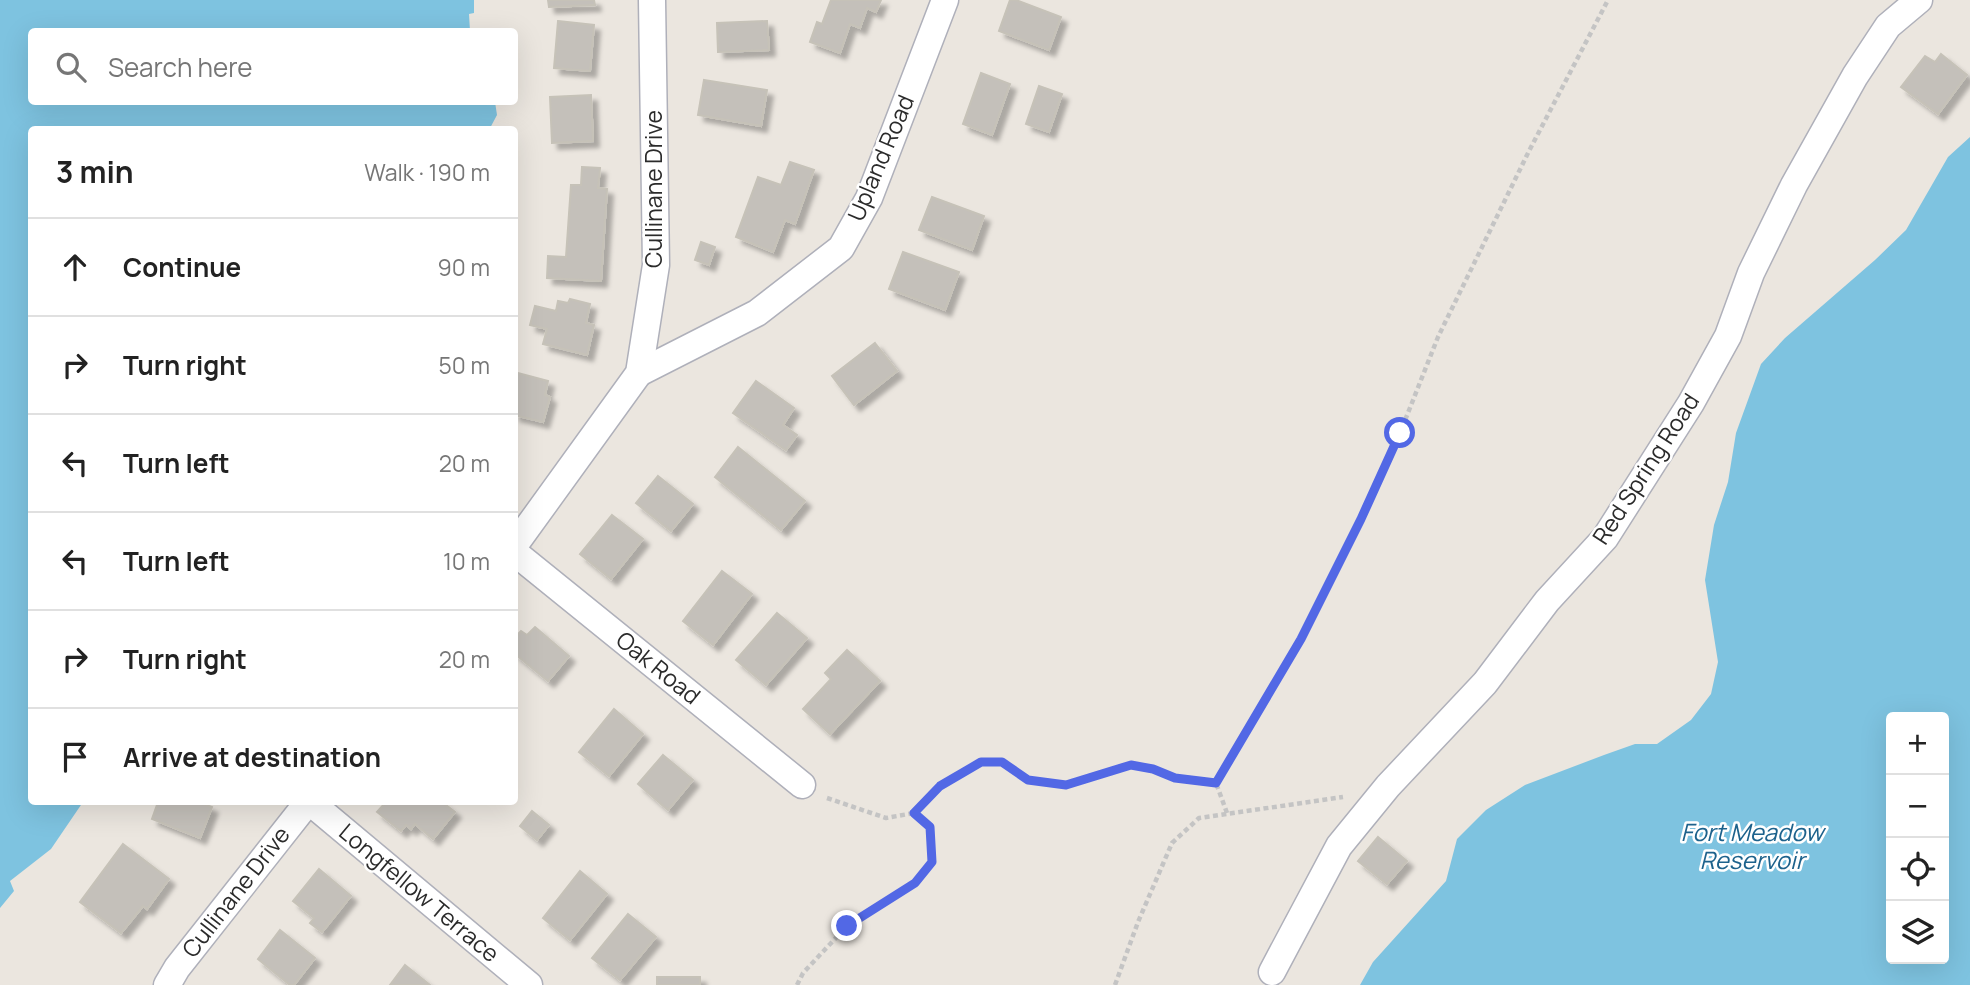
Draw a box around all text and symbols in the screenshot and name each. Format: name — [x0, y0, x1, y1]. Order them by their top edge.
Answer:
search box — [28, 28, 518, 105]
icon: search — [52, 48, 90, 86]
text: Search here — [108, 49, 253, 85]
street label: Upland Road — [839, 90, 921, 226]
street label: Cullinane Drive — [637, 110, 669, 268]
text: 3 min — [56, 151, 134, 192]
text: Walk · 190 m — [364, 156, 490, 188]
icon: ahead — [56, 248, 94, 286]
text: Continue — [123, 249, 241, 285]
text: 90 m — [438, 251, 490, 283]
icon: right — [56, 346, 94, 384]
text: Turn right — [123, 347, 247, 383]
text: 50 m — [439, 349, 490, 381]
street label: Red Spring Road — [1584, 387, 1706, 550]
route start — [1384, 417, 1415, 448]
icon: left — [56, 444, 94, 482]
text: Turn left — [123, 445, 230, 481]
text: 20 m — [439, 447, 490, 479]
icon: left — [56, 542, 94, 580]
text: Turn left — [123, 543, 230, 579]
text: 10 m — [443, 545, 490, 577]
street label: Oak Road — [610, 623, 708, 711]
icon: right — [56, 640, 94, 678]
text: Turn right — [123, 641, 247, 677]
text: 20 m — [439, 643, 490, 675]
map controls — [1886, 712, 1949, 964]
button: + — [1886, 712, 1949, 775]
icon: arrive — [56, 738, 94, 776]
text: Arrive at destination — [123, 739, 381, 775]
button: − — [1886, 775, 1949, 838]
water label: Fort Meadow Reservoir — [1681, 815, 1827, 876]
street label: Longfellow Terrace — [333, 816, 507, 969]
street label: Cullinane Drive — [174, 819, 296, 964]
button: locate — [1886, 838, 1949, 901]
button: layers — [1886, 901, 1949, 964]
route end — [831, 910, 862, 941]

